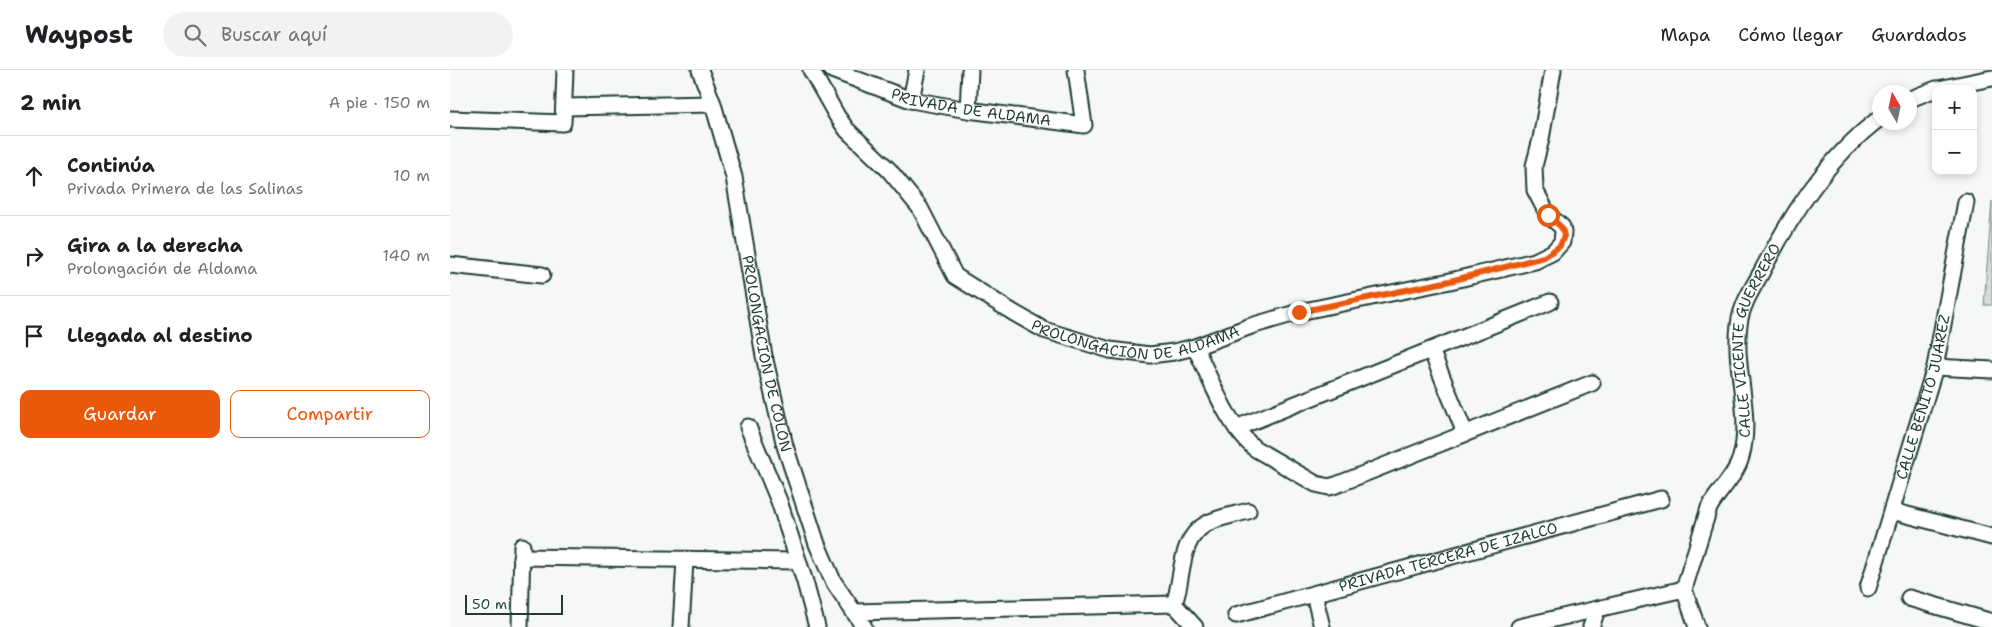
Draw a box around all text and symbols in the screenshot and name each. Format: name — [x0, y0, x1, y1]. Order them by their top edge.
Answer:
search box — [163, 12, 513, 57]
text: Waypost — [25, 19, 133, 51]
icon: search — [181, 21, 209, 49]
text: Buscar aquí — [221, 22, 327, 47]
text: Mapa — [1660, 23, 1710, 47]
text: Cómo llegar — [1738, 23, 1843, 47]
text: Guardados — [1871, 23, 1967, 47]
street label: PRIVADA DE ALDAMA — [888, 83, 1052, 131]
north arrow — [1872, 85, 1917, 130]
map controls — [1932, 85, 1977, 175]
button: + — [1932, 85, 1977, 130]
text: 2 min — [20, 89, 81, 117]
text: A pie · 150 m — [329, 92, 430, 113]
button: − — [1932, 130, 1977, 175]
text: Continúa — [67, 153, 155, 178]
icon: ahead — [20, 162, 48, 190]
text: 10 m — [393, 165, 430, 186]
text: Privada Primera de las Salinas — [67, 178, 304, 199]
route start — [1537, 204, 1560, 227]
text: Gira a la derecha — [67, 233, 243, 258]
street label: CALLE VICENTE GUERRERO — [1728, 240, 1785, 438]
icon: right — [20, 242, 48, 270]
text: 140 m — [383, 245, 430, 266]
street label: PROLONGACIÓN DE COLÓN — [737, 254, 796, 455]
text: Prolongación de Aldama — [67, 258, 257, 279]
route end — [1288, 301, 1311, 324]
street label: PROLONGACIÓN DE ALDAMA — [1028, 311, 1244, 337]
street label: CALLE BENITO JUÁREZ — [1891, 313, 1955, 482]
text: PROLONGACIÓN DE ALDAMA — [1028, 315, 1242, 365]
icon: arrive — [20, 322, 48, 350]
text: Llegada al destino — [67, 323, 253, 348]
button: Guardar — [20, 390, 220, 438]
button: Compartir — [230, 390, 430, 438]
street label: PRIVADA TERCERA DE IZALCO — [1337, 518, 1560, 596]
scale bar — [465, 592, 562, 615]
text: 50 m — [472, 595, 507, 613]

